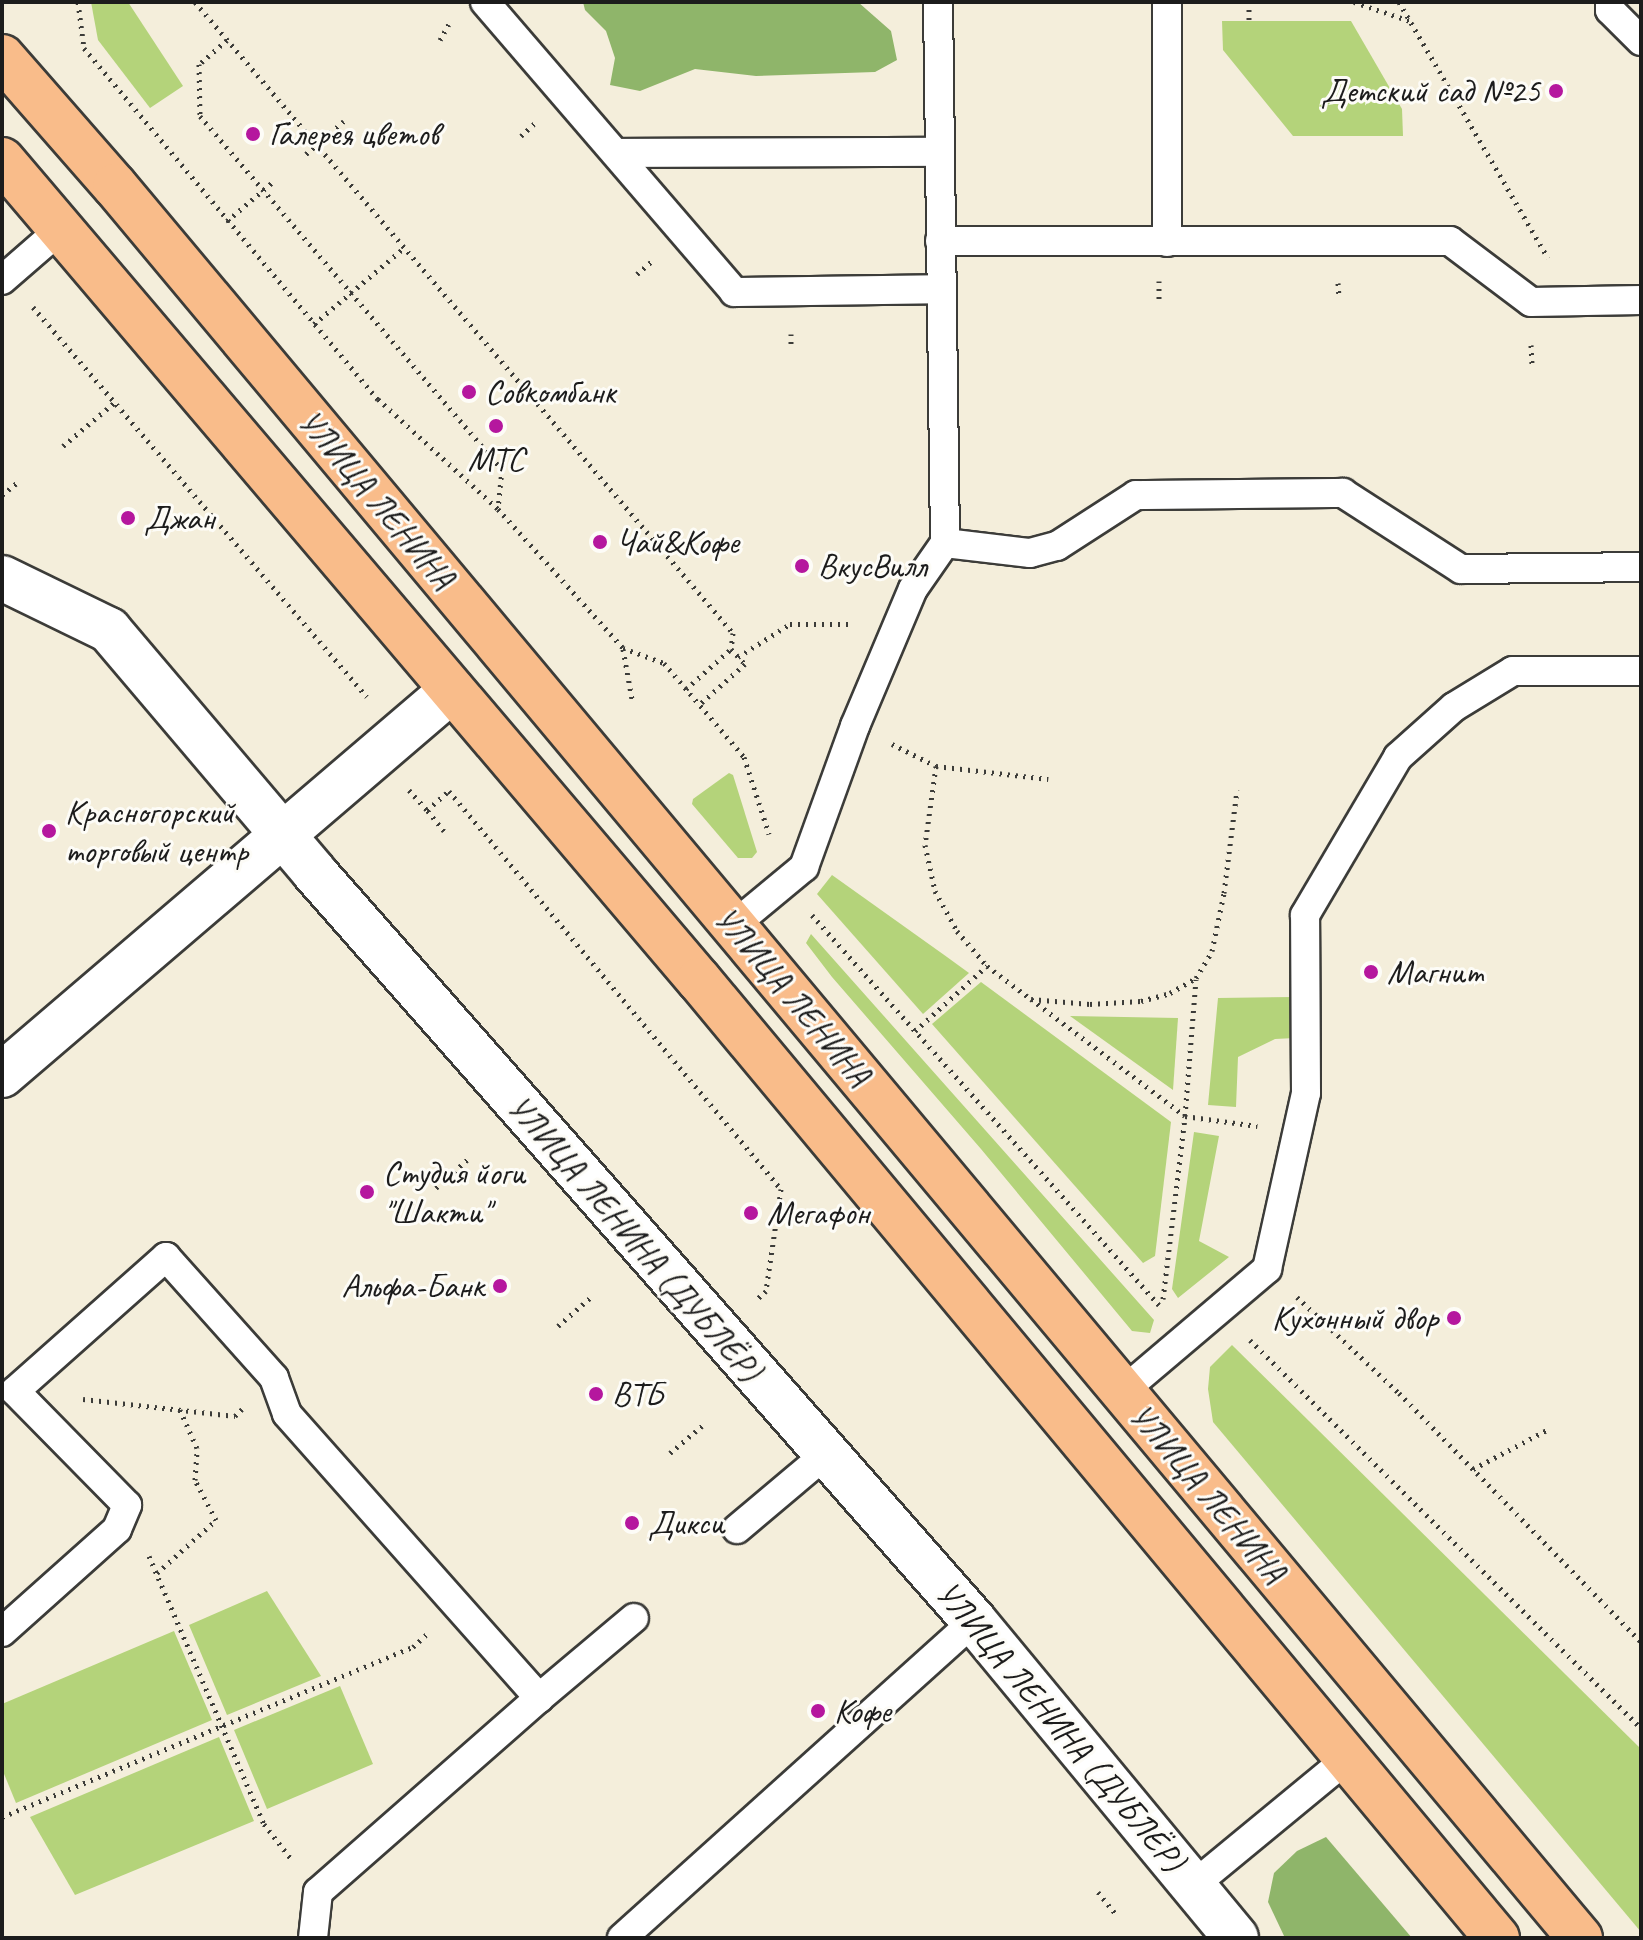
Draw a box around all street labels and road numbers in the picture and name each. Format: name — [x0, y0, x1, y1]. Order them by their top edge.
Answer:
street label: УЛИЦА ЛЕНИНА — [290, 401, 464, 597]
street label: УЛИЦА ЛЕНИНА — [706, 898, 880, 1094]
street label: УЛИЦА ЛЕНИНА (ДУБЛЁР) — [499, 1086, 771, 1390]
street label: УЛИЦА ЛЕНИНА — [1121, 1395, 1295, 1591]
street label: УЛИЦА ЛЕНИНА (ДУБЛЁР) — [928, 1572, 1194, 1880]

